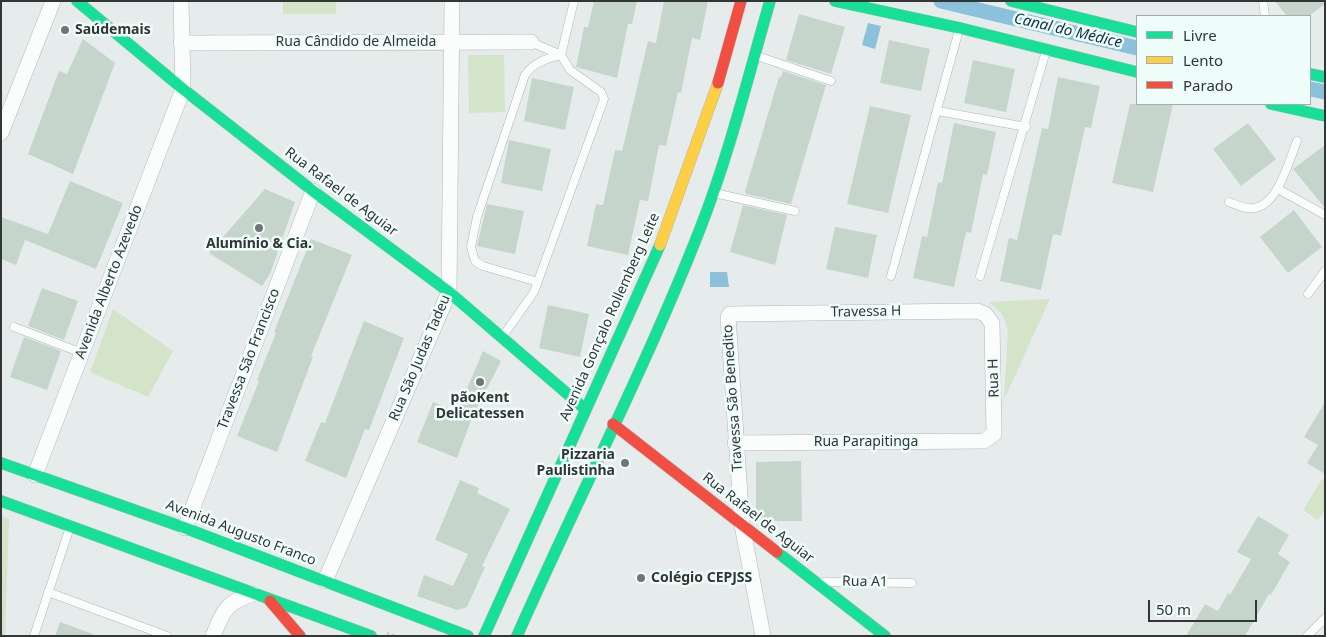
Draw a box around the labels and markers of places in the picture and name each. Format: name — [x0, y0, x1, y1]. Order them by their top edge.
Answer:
place label: Saúdemais — [75, 22, 151, 38]
marker: Saúdemais — [59, 24, 71, 36]
marker: Alumínio & Cia. — [253, 222, 265, 234]
place label: Alumínio & Cia. — [206, 236, 312, 252]
marker: pãoKent Delicatessen — [474, 376, 486, 388]
place label: pãoKent Delicatessen — [436, 390, 524, 422]
place label: Pizzaria Paulistinha — [537, 447, 615, 480]
marker: Pizzaria Paulistinha — [619, 457, 631, 469]
place label: Colégio CEPJSS — [651, 570, 752, 586]
marker: Colégio CEPJSS — [635, 572, 647, 584]

